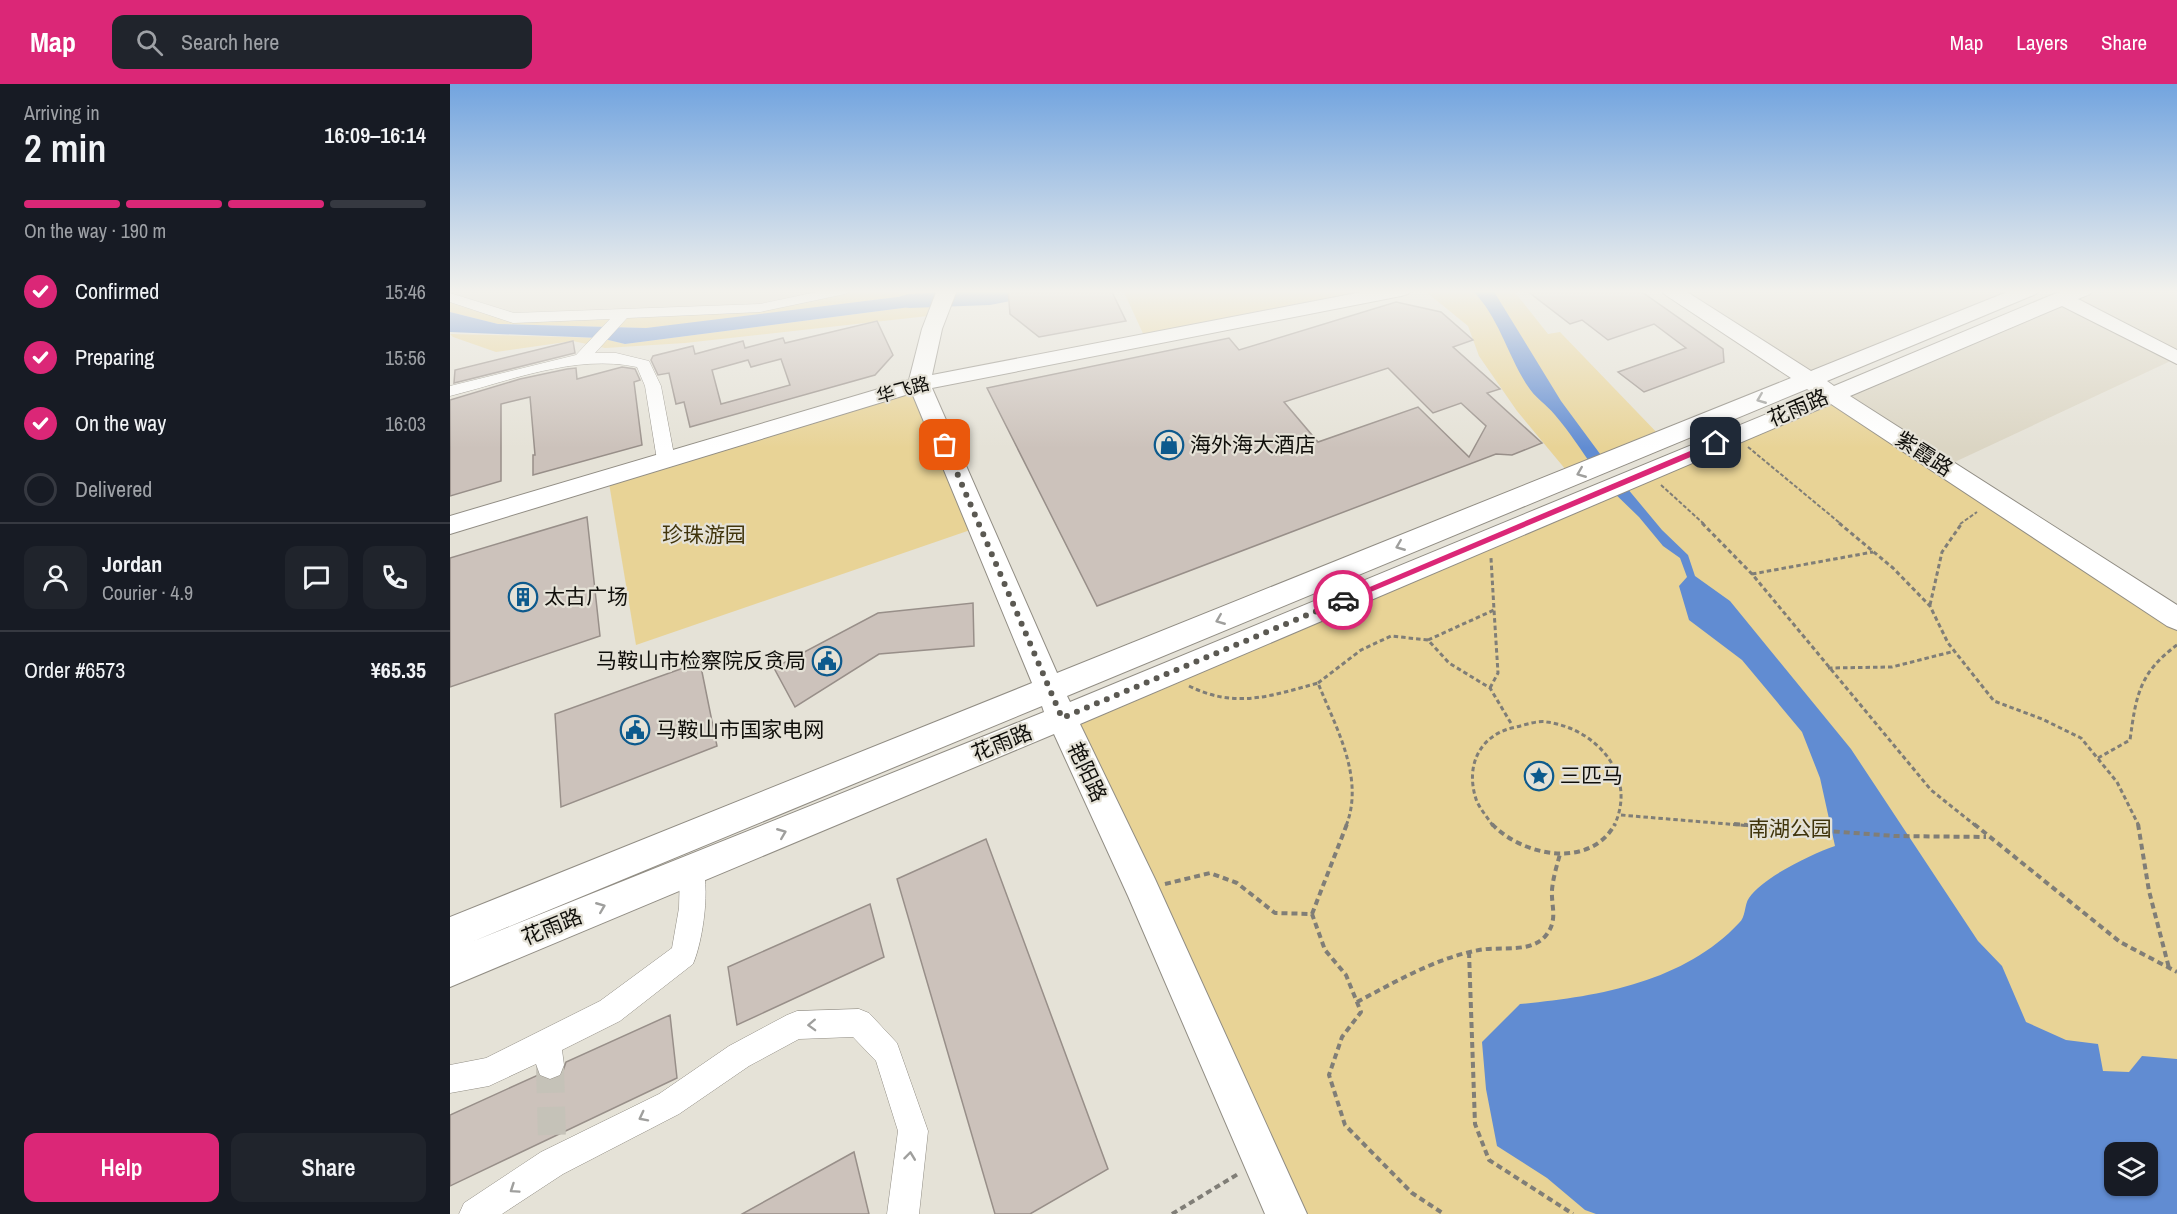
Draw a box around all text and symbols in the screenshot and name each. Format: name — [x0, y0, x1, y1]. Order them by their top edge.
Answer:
search box — [112, 15, 532, 69]
text: Map — [30, 23, 76, 61]
icon: search — [133, 26, 166, 59]
text: Search here — [181, 27, 279, 57]
text: Map — [1950, 28, 1983, 57]
text: Layers — [2016, 28, 2068, 57]
text: Share — [2101, 28, 2147, 57]
text: Arriving in — [24, 99, 100, 126]
text: 16:09–16:14 — [324, 120, 426, 150]
text: 2 min — [24, 122, 106, 174]
text: On the way · 190 m — [24, 217, 166, 244]
icon: check — [24, 275, 57, 308]
text: Confirmed — [75, 276, 159, 306]
text: 15:46 — [385, 278, 426, 305]
icon: check — [24, 341, 57, 374]
text: Preparing — [75, 342, 154, 372]
text: 15:56 — [385, 344, 426, 371]
street label: 华飞路 — [874, 370, 932, 409]
street label: 花雨路 — [1763, 382, 1832, 433]
one-way arrow — [1756, 392, 1767, 404]
icon: check — [24, 407, 57, 440]
text: On the way — [75, 408, 166, 438]
text: 16:03 — [385, 410, 426, 437]
pin — [1690, 417, 1741, 468]
pin — [919, 419, 970, 470]
street label: 紫霞路 — [1890, 424, 1959, 483]
icon: home — [1699, 426, 1732, 459]
icon: bag — [928, 428, 961, 461]
shop icon: 海外海大酒店 — [1153, 429, 1185, 461]
place label: 海外海大酒店 — [1190, 430, 1316, 459]
one-way arrow — [1576, 466, 1587, 478]
text: Delivered — [75, 474, 152, 504]
park label: 珍珠游园 — [662, 520, 746, 549]
one-way arrow — [1395, 539, 1406, 551]
button: person — [24, 546, 87, 609]
button: chat — [285, 546, 348, 609]
button: phone — [363, 546, 426, 609]
text: Jordan — [102, 549, 162, 579]
courier — [1313, 570, 1373, 630]
text: Courier · 4.9 — [102, 579, 193, 606]
building icon: 太古广场 — [507, 581, 539, 613]
place label: 太古广场 — [544, 582, 628, 611]
icon: car — [1327, 584, 1360, 617]
one-way arrow — [1215, 613, 1226, 625]
public building icon: 马鞍山市检察院反贪局 — [811, 645, 843, 677]
place label: 马鞍山市检察院反贪局 — [596, 646, 806, 675]
text: Order #6573 — [24, 655, 125, 685]
text: ¥65.35 — [371, 655, 426, 685]
public building icon: 马鞍山市国家电网 — [619, 714, 651, 746]
place label: 马鞍山市国家电网 — [656, 715, 824, 744]
street label: 花雨路 — [967, 717, 1036, 768]
street label: 艳阳路 — [1061, 737, 1114, 806]
place icon: 三匹马 — [1523, 760, 1555, 792]
place label: 三匹马 — [1560, 761, 1623, 790]
park label: 南湖公园 — [1748, 814, 1832, 843]
one-way arrow — [775, 828, 786, 840]
street label: 花雨路 — [517, 901, 586, 952]
one-way arrow — [595, 902, 606, 914]
one-way arrow — [808, 1018, 817, 1031]
one-way arrow — [639, 1110, 649, 1121]
button: Help — [24, 1133, 219, 1202]
button: Share — [231, 1133, 426, 1202]
map controls — [2104, 1142, 2158, 1196]
button: layers — [2104, 1142, 2158, 1196]
one-way arrow — [904, 1151, 916, 1161]
one-way arrow — [510, 1182, 521, 1193]

